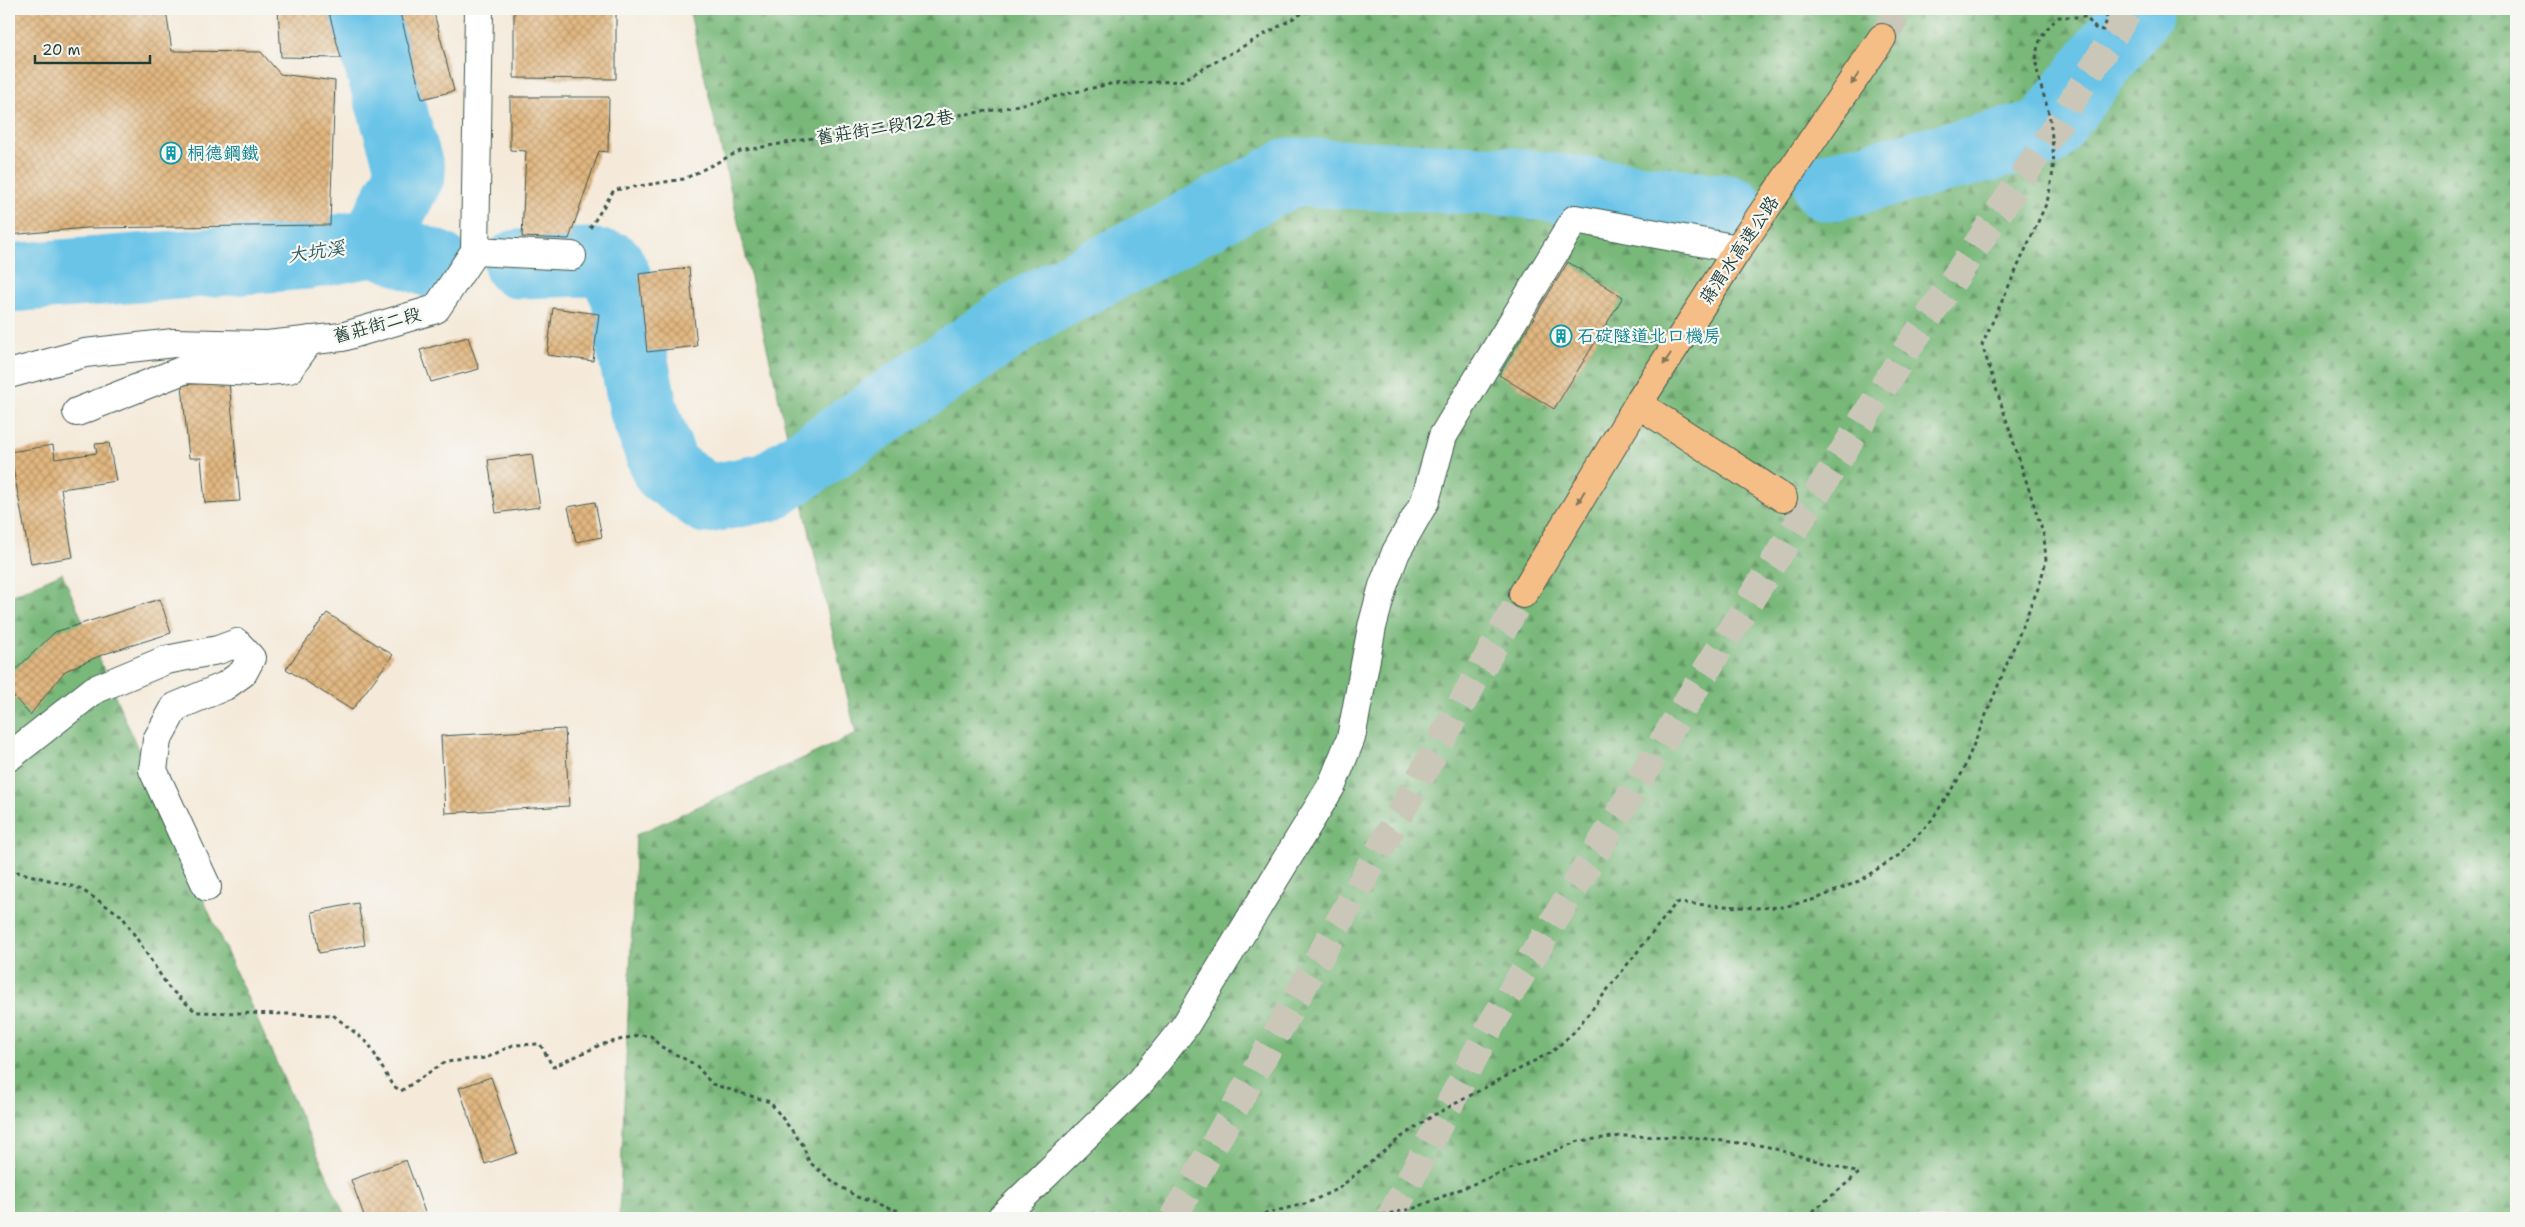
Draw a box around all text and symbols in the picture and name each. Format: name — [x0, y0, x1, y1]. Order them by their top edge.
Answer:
scale bar — [35, 32, 150, 64]
text: 20 m — [42, 40, 81, 60]
one-way arrow — [1850, 72, 1860, 85]
street label: 舊莊街二段122巷 — [815, 104, 955, 150]
building icon: 桐德鋼鐵 — [159, 141, 183, 165]
place label: 桐德鋼鐵 — [187, 141, 259, 165]
street label: 蔣渭水高速公路 — [1694, 191, 1784, 309]
water label: 大坑溪 — [286, 235, 347, 268]
street label: 舊莊街二段 — [330, 302, 424, 348]
building icon: 石碇隧道北口機房 — [1549, 324, 1573, 348]
place label: 石碇隧道北口機房 — [1577, 324, 1721, 348]
one-way arrow — [1662, 353, 1672, 366]
one-way arrow — [1577, 491, 1586, 504]

